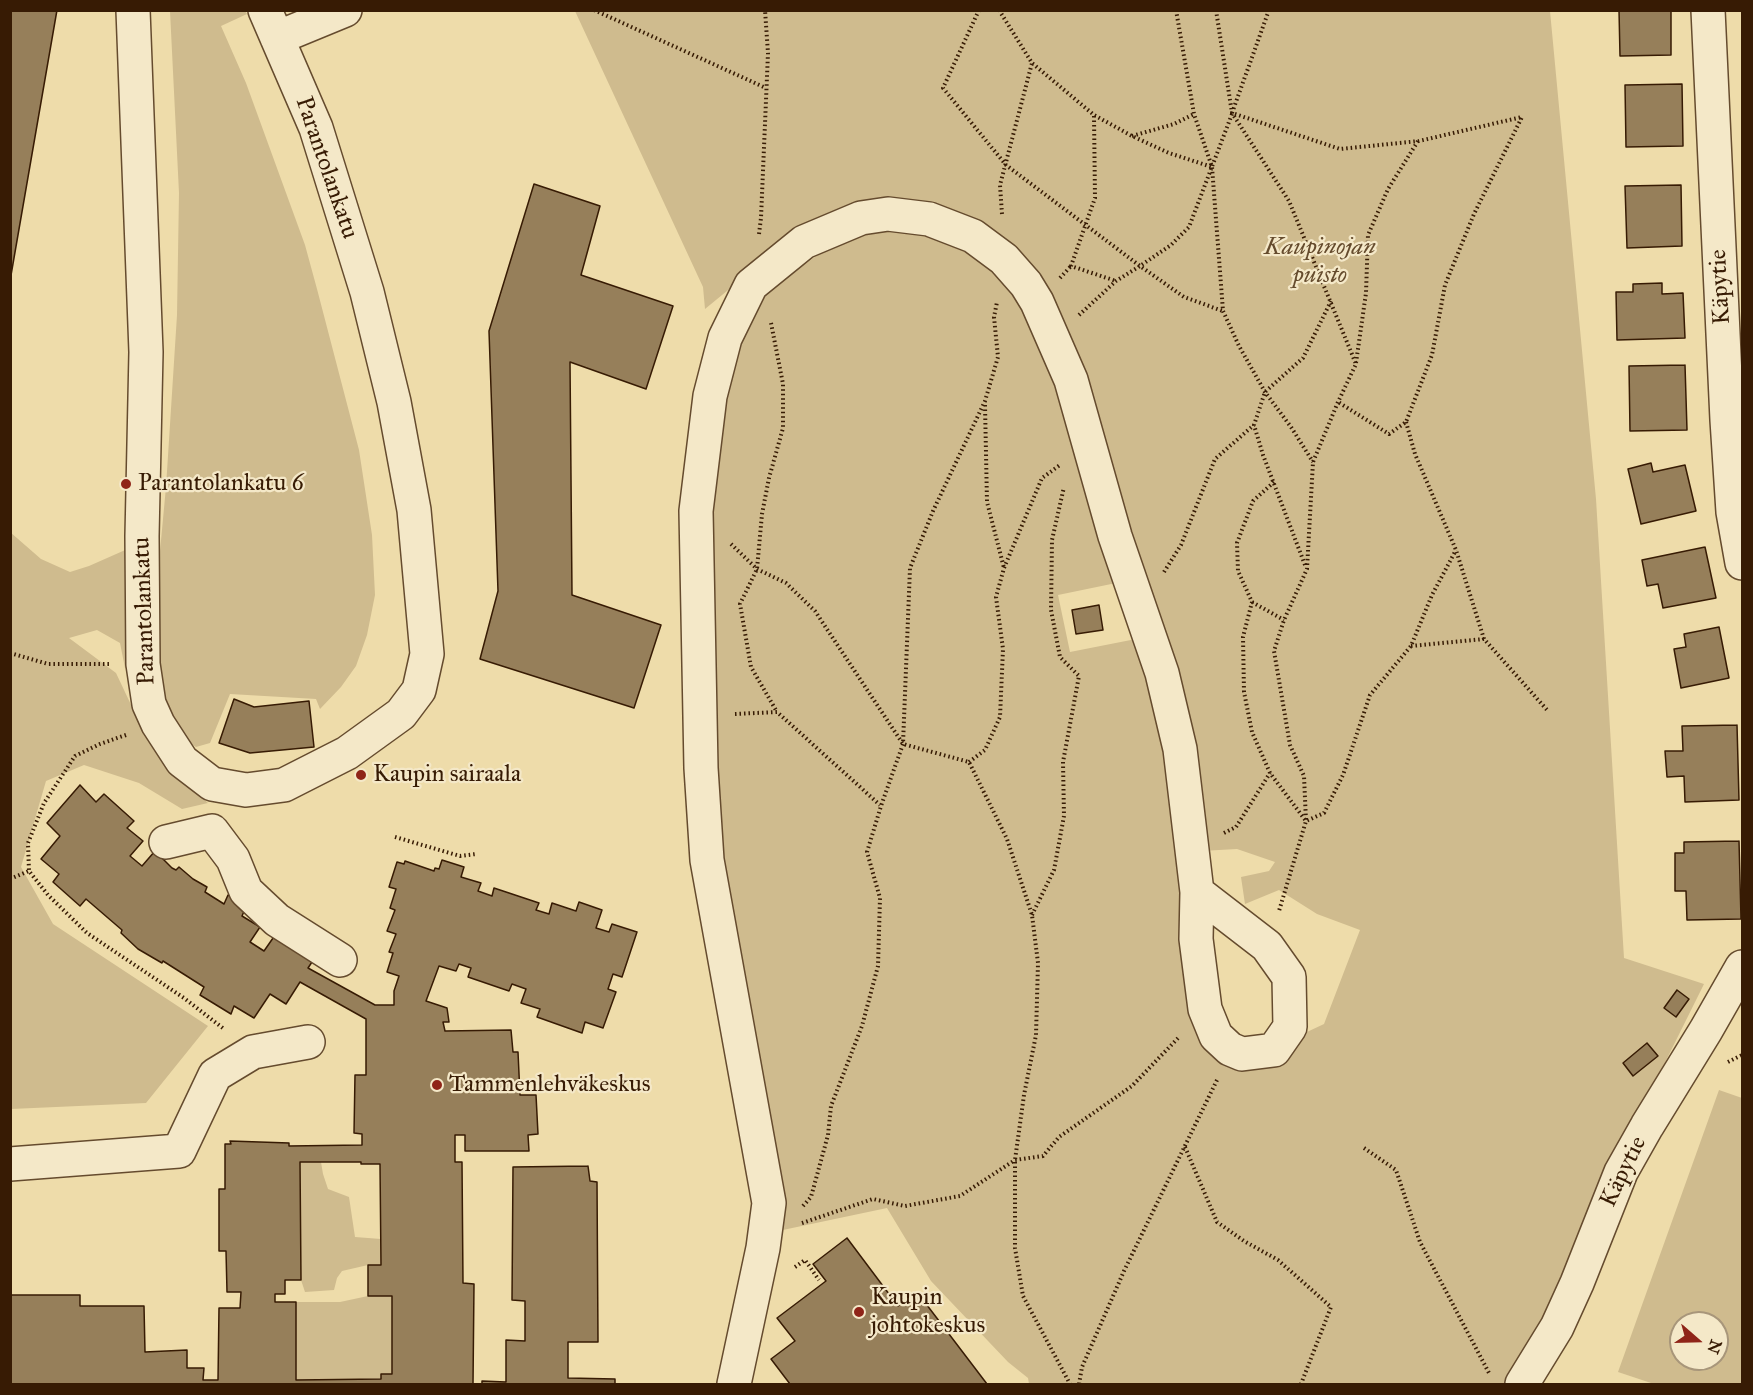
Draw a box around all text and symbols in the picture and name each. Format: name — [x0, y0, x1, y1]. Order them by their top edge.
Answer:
street label: Parantolankatu — [288, 93, 364, 243]
park label: Kaupinojan puisto — [1264, 234, 1376, 290]
street label: Käpytie — [1705, 249, 1737, 325]
place label: Parantolankatu 6 — [138, 470, 304, 498]
marker: Parantolankatu 6 — [119, 477, 133, 491]
street label: Parantolankatu — [128, 536, 162, 686]
place label: Kaupin sairaala — [373, 761, 521, 789]
marker: Kaupin sairaala — [354, 768, 368, 782]
place label: Tammenlehväkeskus — [449, 1071, 651, 1099]
marker: Tammenlehväkeskus — [430, 1078, 444, 1092]
street label: Käpytie — [1595, 1132, 1653, 1212]
place label: Kaupin johtokeskus — [871, 1284, 985, 1340]
marker: Kaupin johtokeskus — [852, 1305, 866, 1319]
north arrow — [1669, 1311, 1729, 1371]
text: N — [1703, 1337, 1726, 1356]

